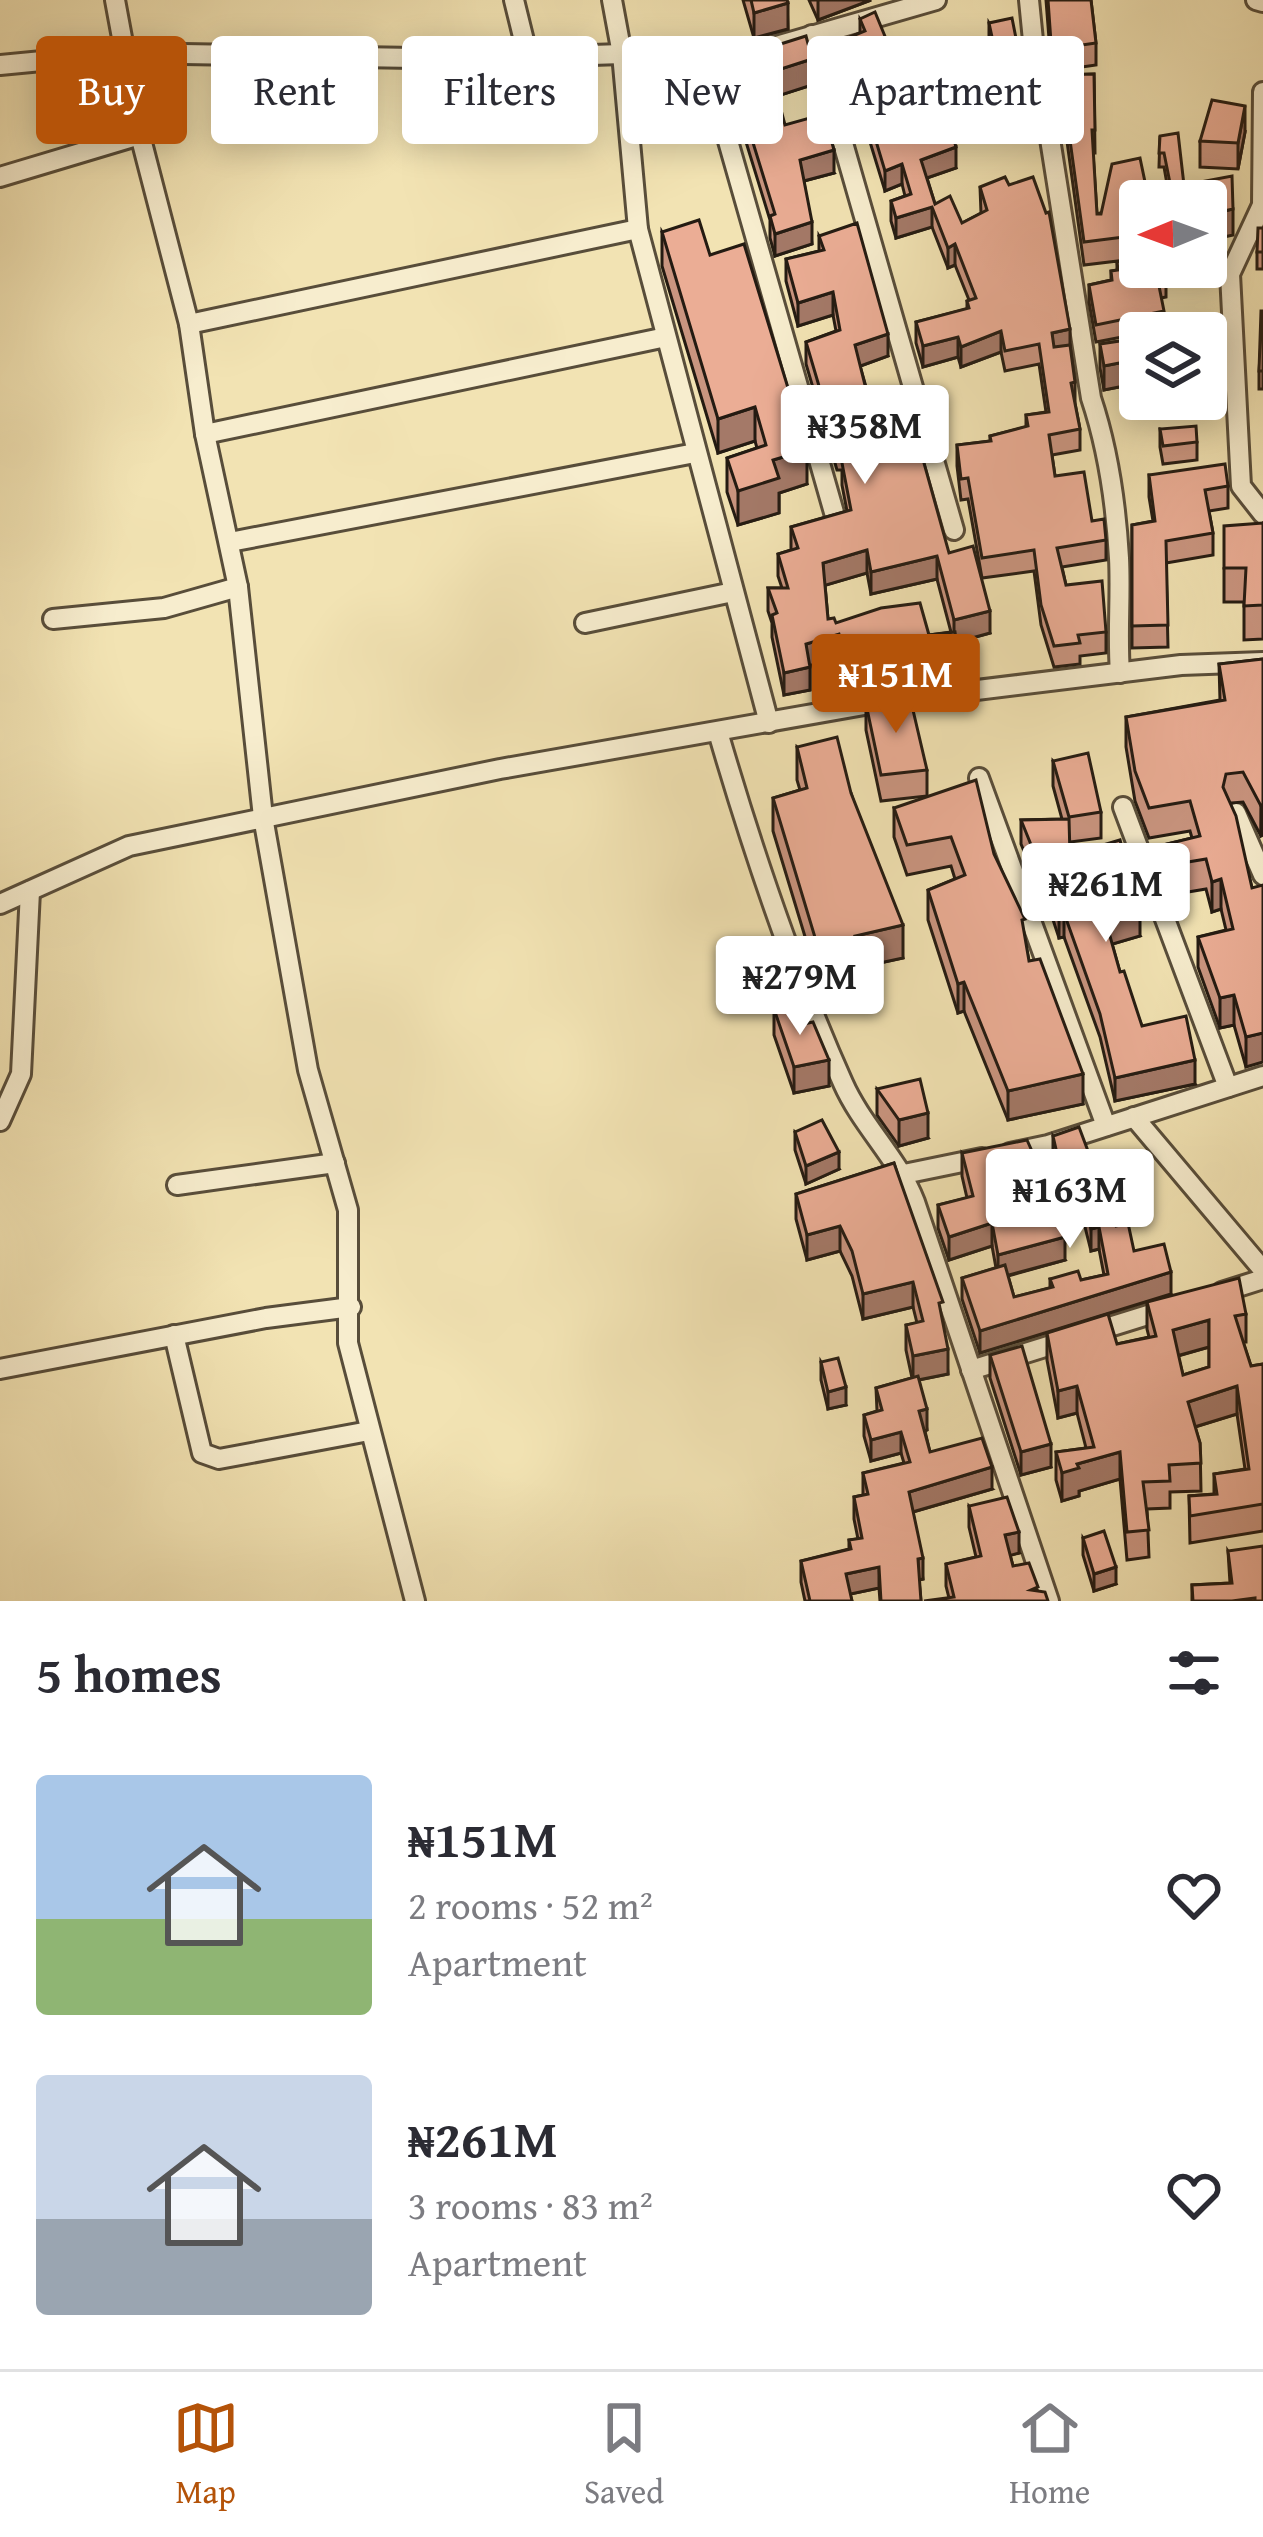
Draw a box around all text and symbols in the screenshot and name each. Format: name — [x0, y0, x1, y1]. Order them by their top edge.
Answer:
chip: Buy — [36, 36, 187, 144]
chip: Rent — [211, 36, 378, 144]
chip: Filters — [402, 36, 598, 144]
chip: New — [622, 36, 783, 144]
chip: Apartment — [807, 36, 1084, 144]
north arrow — [1119, 180, 1227, 288]
map controls — [1119, 180, 1227, 420]
button: layers — [1119, 312, 1227, 420]
pin: ₦358M — [781, 385, 949, 487]
text: ₦358M — [808, 395, 922, 452]
pin: ₦151M — [812, 634, 980, 736]
text: ₦151M — [839, 644, 953, 701]
pin: ₦261M — [1022, 843, 1190, 945]
text: ₦261M — [1049, 853, 1163, 910]
pin: ₦279M — [716, 936, 884, 1038]
text: ₦279M — [743, 946, 857, 1003]
pin: ₦163M — [986, 1149, 1154, 1251]
text: ₦163M — [1013, 1159, 1127, 1216]
text: 5 homes — [36, 1636, 222, 1711]
icon: filters — [1161, 1640, 1227, 1706]
text: ₦151M — [408, 1801, 558, 1876]
icon: home — [132, 1823, 276, 1967]
icon: heart — [1161, 1862, 1227, 1928]
text: 2 rooms · 52 m² — [408, 1876, 653, 1933]
text: Apartment — [408, 1933, 587, 1990]
text: ₦261M — [408, 2101, 558, 2176]
icon: home — [132, 2123, 276, 2267]
icon: heart — [1161, 2162, 1227, 2228]
text: 3 rooms · 83 m² — [408, 2176, 653, 2233]
text: Apartment — [408, 2233, 587, 2290]
tab: Map — [173, 2395, 239, 2515]
tab: Saved — [584, 2395, 664, 2515]
tab: Home — [1009, 2395, 1090, 2515]

